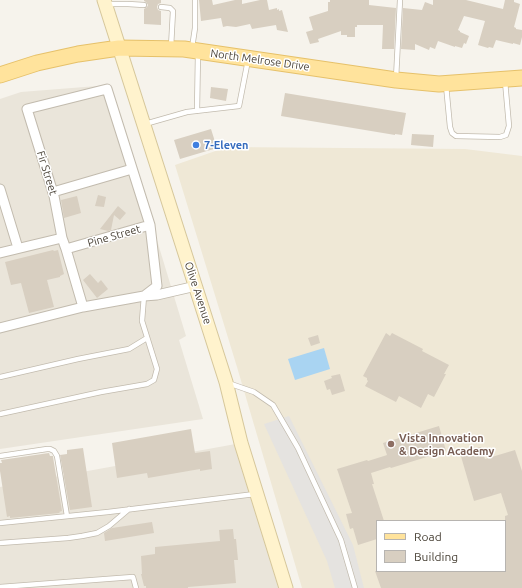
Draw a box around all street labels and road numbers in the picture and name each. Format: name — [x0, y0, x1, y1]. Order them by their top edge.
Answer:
street label: North Melrose Drive — [210, 47, 310, 73]
street label: Fir Street — [34, 149, 60, 197]
street label: Pine Street — [86, 222, 142, 250]
street label: Olive Avenue — [182, 260, 214, 326]

